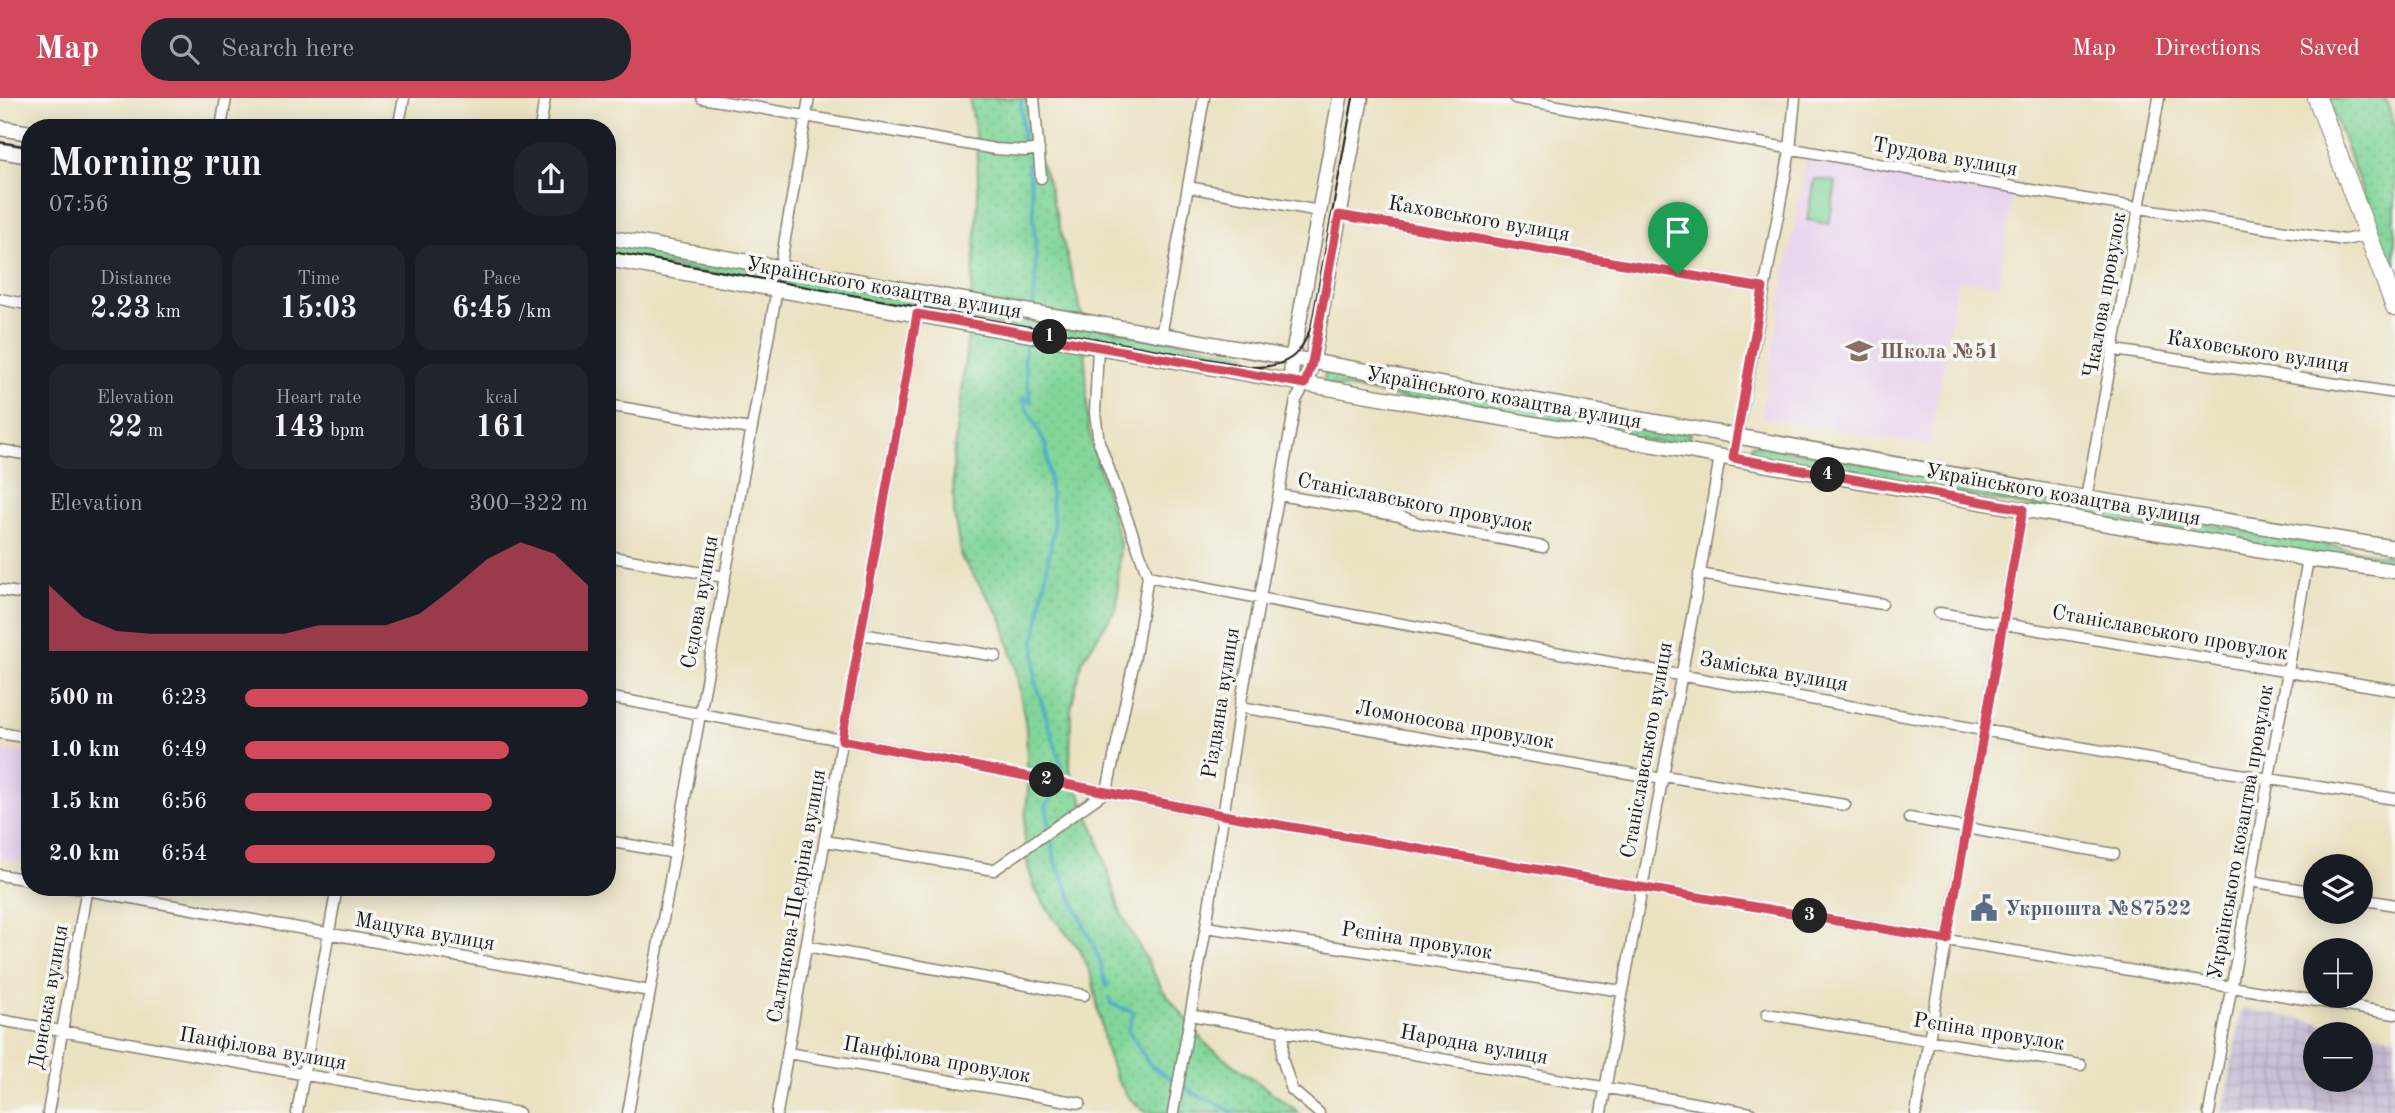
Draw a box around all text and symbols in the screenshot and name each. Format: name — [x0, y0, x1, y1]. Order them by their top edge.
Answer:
search box — [141, 18, 631, 81]
icon: search — [165, 30, 203, 68]
text: Map — [35, 33, 99, 66]
text: Search here — [221, 36, 354, 62]
text: Map — [2072, 37, 2116, 61]
text: Directions — [2154, 37, 2261, 61]
text: Saved — [2299, 37, 2360, 61]
street label: Трудова вулиця — [1871, 134, 2019, 181]
button: share — [514, 142, 588, 216]
text: Morning run — [49, 146, 262, 184]
text: 07:56 — [49, 193, 109, 216]
street label: Каховського вулиця — [1386, 193, 1571, 246]
pin — [1648, 202, 1708, 274]
street label: Чкалова провулок — [2081, 210, 2130, 380]
icon: arrive — [1659, 213, 1697, 251]
street label: Українського козацтва вулиця — [744, 254, 1023, 323]
text: Distance — [100, 270, 171, 289]
text: Time — [297, 270, 340, 289]
text: Pace — [482, 270, 521, 289]
text: 2.23 — [90, 294, 151, 324]
text: 15:03 — [280, 294, 358, 324]
text: 6:45 — [452, 294, 512, 324]
text: km — [151, 303, 181, 322]
text: /km — [512, 303, 551, 322]
pin: 1 — [1032, 320, 1068, 354]
text: 1 — [1044, 327, 1055, 346]
street label: Каховського вулиця — [2165, 328, 2350, 377]
school or university icon: Школа №51 — [1844, 336, 1874, 366]
place label: Школа №51 — [1880, 342, 1999, 363]
street label: Українського козацтва вулиця — [1364, 364, 1643, 433]
text: Elevation — [97, 389, 174, 408]
text: Heart rate — [276, 389, 361, 408]
text: kcal — [485, 389, 518, 408]
text: 22 — [108, 413, 143, 443]
text: 143 — [272, 413, 325, 443]
text: 161 — [475, 413, 528, 443]
text: m — [143, 422, 163, 441]
text: bpm — [325, 422, 365, 441]
pin: 4 — [1811, 458, 1846, 492]
street label: Українського козацтва вулиця — [1923, 461, 2202, 530]
text: 4 — [1822, 465, 1833, 484]
street label: Станіславського провулок — [1295, 470, 1535, 537]
text: Elevation — [49, 492, 143, 515]
text: 300–322 m — [469, 492, 588, 515]
street label: Сєдова вулиця — [678, 534, 723, 670]
street label: Станіславського провулок — [2050, 602, 2290, 665]
street label: Різдвяна вулиця — [1199, 626, 1244, 780]
street label: Станіславського вулиця — [1618, 640, 1677, 860]
street label: Заміська вулиця — [1698, 649, 1850, 696]
street label: Українського козацтва провулок — [2205, 683, 2278, 981]
text: 500 m — [49, 686, 114, 709]
text: 6:23 — [161, 686, 207, 709]
street label: Ломоносова провулок — [1354, 698, 1556, 753]
text: 1.0 km — [49, 738, 120, 761]
text: 6:49 — [161, 738, 207, 761]
pin: 2 — [1030, 762, 1064, 798]
street label: Салтикова-Щедріна вулиця — [765, 768, 830, 1025]
text: 2 — [1041, 770, 1052, 789]
text: 1.5 km — [49, 790, 120, 813]
text: 6:56 — [161, 790, 207, 813]
text: 2.0 km — [49, 842, 120, 865]
text: 6:54 — [161, 842, 207, 865]
map controls — [2303, 854, 2373, 1092]
button: layers — [2303, 854, 2373, 924]
public building icon: Укрпошта №87522 — [1969, 893, 1999, 923]
pin: 3 — [1792, 898, 1828, 934]
place label: Укрпошта №87522 — [2005, 899, 2191, 920]
text: 3 — [1804, 906, 1815, 925]
street label: Мацука вулиця — [353, 910, 496, 955]
street label: Рєпіна провулок — [1340, 919, 1494, 964]
street label: Донська вулиця — [26, 923, 73, 1071]
button: + — [2303, 938, 2373, 1008]
street label: Рєпіна провулок — [1912, 1010, 2066, 1055]
street label: Народна вулиця — [1398, 1022, 1550, 1069]
button: − — [2303, 1022, 2373, 1092]
street label: Панфілова вулиця — [177, 1024, 348, 1075]
street label: Панфілова провулок — [841, 1034, 1032, 1087]

